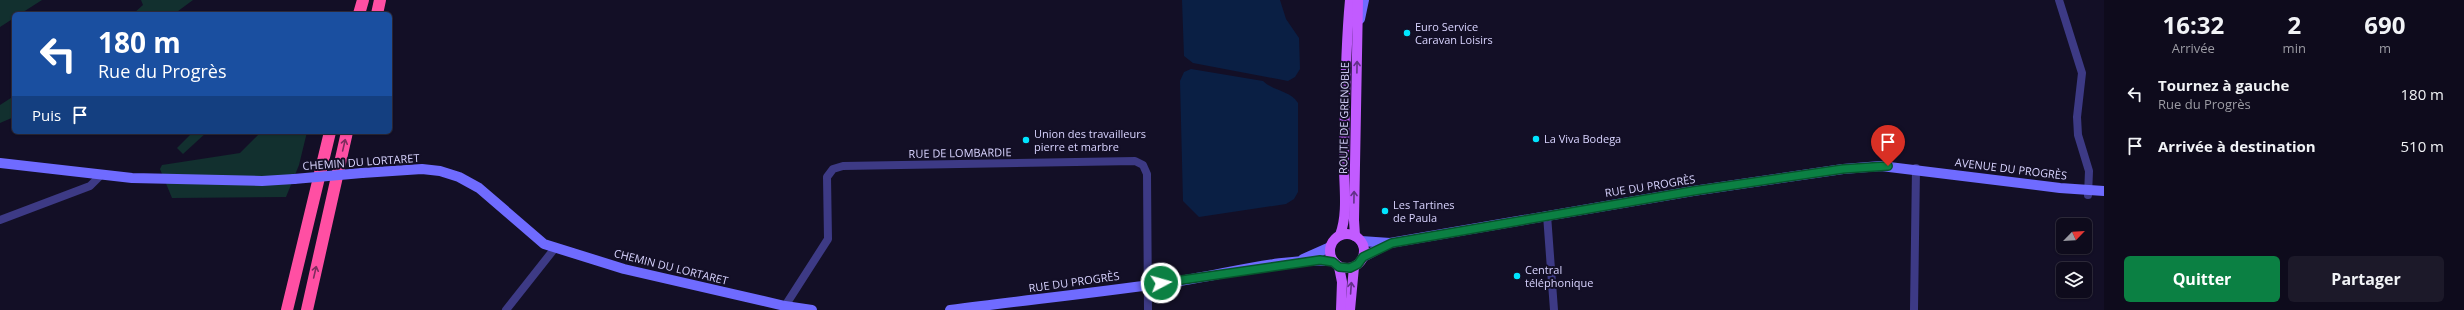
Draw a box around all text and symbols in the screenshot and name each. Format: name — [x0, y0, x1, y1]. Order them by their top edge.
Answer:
text: 16:32 — [2162, 8, 2224, 41]
text: 2 — [2287, 8, 2301, 41]
text: 690 — [2364, 8, 2406, 41]
place label: Euro Service Caravan Loisirs — [1415, 19, 1493, 47]
text: 180 m — [98, 23, 181, 61]
icon: left — [32, 28, 84, 80]
marker: Euro Service Caravan Loisirs — [1402, 28, 1412, 38]
text: Arrivée — [2172, 39, 2215, 57]
text: min — [2283, 39, 2306, 57]
text: m — [2379, 39, 2391, 57]
text: Rue du Progrès — [98, 59, 227, 83]
one-way arrow — [1353, 61, 1361, 74]
street label: ROUTE DE GRENOBLE — [1335, 62, 1352, 174]
text: Tournez à gauche — [2158, 75, 2289, 95]
icon: left — [2124, 83, 2146, 105]
text: 180 m — [2400, 84, 2444, 104]
text: Rue du Progrès — [2158, 95, 2251, 113]
icon: arrive — [69, 104, 91, 126]
text: Puis — [32, 105, 61, 125]
pin — [1871, 125, 1905, 166]
place label: Union des travailleurs pierre et marbre — [1034, 126, 1146, 154]
place label: La Viva Bodega — [1544, 131, 1621, 146]
icon: arrive — [1877, 131, 1899, 153]
marker: La Viva Bodega — [1531, 134, 1541, 144]
marker: Union des travailleurs pierre et marbre — [1021, 135, 1031, 145]
icon: arrive — [2124, 135, 2146, 157]
text: Arrivée à destination — [2158, 136, 2316, 156]
text: 510 m — [2400, 136, 2444, 156]
one-way arrow — [341, 139, 348, 152]
street label: RUE DE LOMBARDIE — [908, 144, 1012, 161]
street label: CHEMIN DU LORTARET — [302, 150, 420, 173]
street label: AVENUE DU PROGRÈS — [1954, 154, 2068, 183]
street label: RUE DU PROGRÈS — [1604, 171, 1696, 200]
one-way arrow — [1350, 191, 1358, 204]
place label: Les Tartines de Paula — [1393, 197, 1455, 225]
marker: Les Tartines de Paula — [1380, 206, 1390, 216]
north arrow — [2056, 218, 2092, 254]
map controls — [2056, 218, 2092, 298]
street label: CHEMIN DU LORTARET — [612, 245, 730, 288]
button: Quitter — [2124, 256, 2280, 302]
button: Partager — [2288, 256, 2444, 302]
position arrow — [1140, 262, 1182, 304]
place label: Central téléphonique — [1525, 262, 1593, 290]
button: layers — [2056, 262, 2092, 298]
one-way arrow — [312, 266, 319, 279]
street label: RUE DU PROGRÈS — [1028, 268, 1120, 295]
marker: Central téléphonique — [1512, 271, 1522, 281]
one-way arrow — [1348, 282, 1355, 295]

